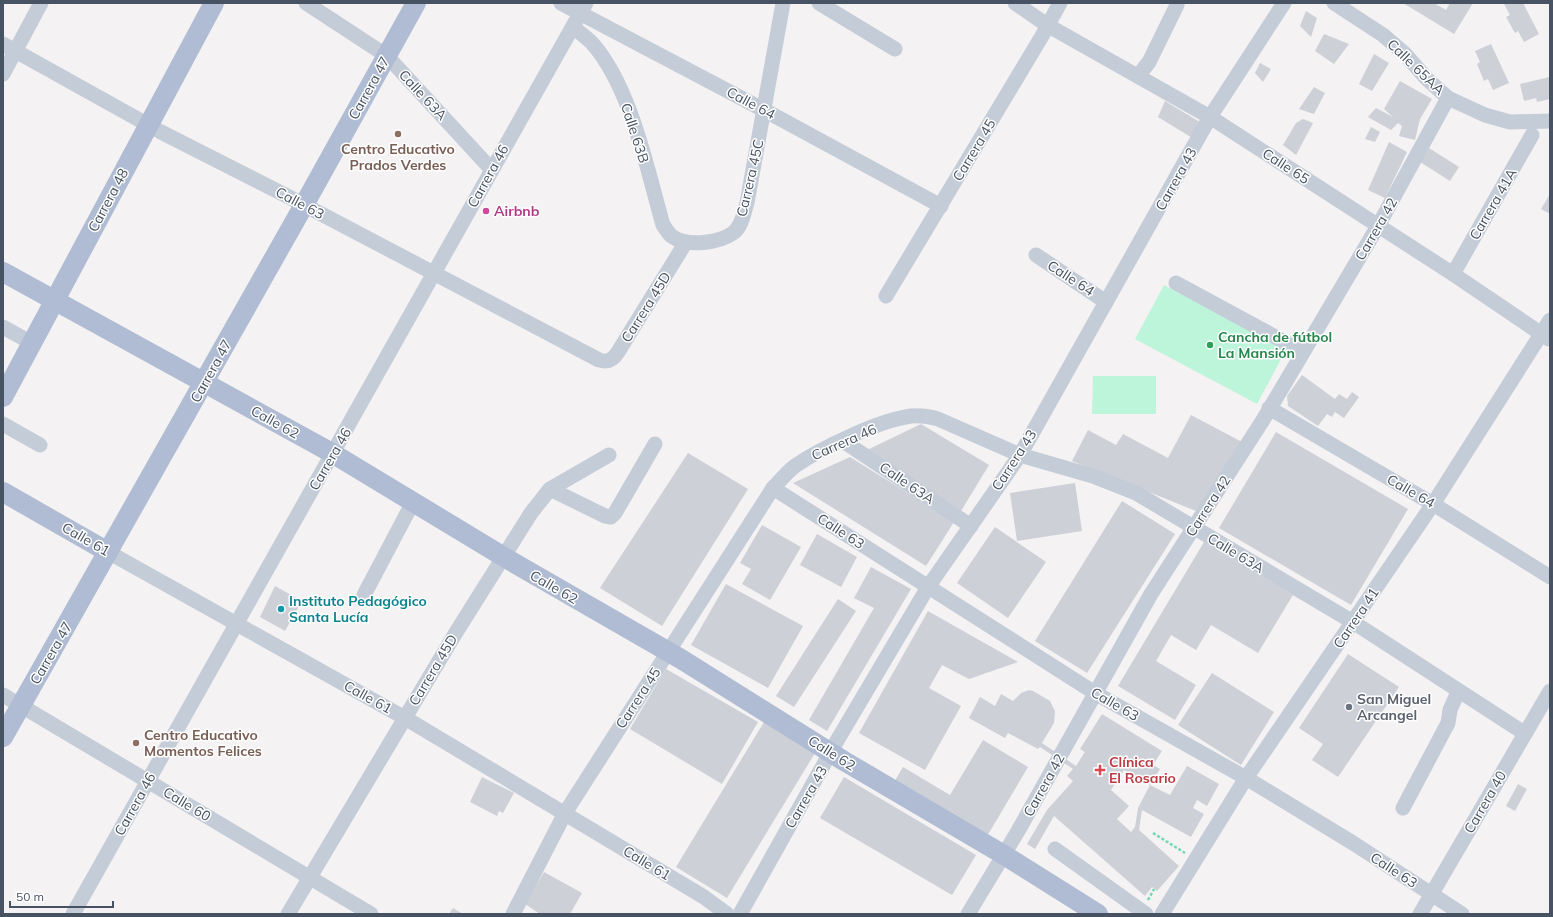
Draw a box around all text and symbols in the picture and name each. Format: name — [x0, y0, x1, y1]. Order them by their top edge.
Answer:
street label: Calle 65AA — [1383, 35, 1449, 99]
street label: Carrera 47 — [344, 53, 394, 123]
street label: Calle 63A — [395, 66, 451, 125]
street label: Calle 64 — [724, 83, 779, 124]
street label: Calle 63B — [617, 101, 653, 165]
street label: Carrera 45 — [948, 116, 1000, 184]
marker: Centro Educativo Prados Verdes — [393, 129, 403, 139]
street label: Carrera 45C — [732, 138, 768, 218]
place label: Centro Educativo Prados Verdes — [341, 140, 455, 174]
street label: Carrera 46 — [463, 141, 513, 211]
street label: Carrera 43 — [1151, 144, 1201, 214]
street label: Calle 65 — [1259, 144, 1313, 188]
street label: Carrera 41A — [1465, 164, 1521, 243]
street label: Carrera 48 — [84, 165, 132, 235]
street label: Calle 63 — [273, 183, 327, 223]
street label: Carrera 42 — [1351, 194, 1401, 264]
place label: Airbnb — [494, 202, 540, 220]
marker: Airbnb — [481, 206, 491, 216]
street label: Calle 64 — [1044, 256, 1098, 300]
street label: Carrera 45D — [617, 268, 675, 346]
place label: Cancha de fútbol La Mansión — [1218, 328, 1332, 362]
street label: Carrera 47 — [186, 336, 236, 406]
marker: Cancha de fútbol La Mansión — [1205, 340, 1215, 350]
street label: Calle 62 — [248, 401, 302, 443]
street label: Carrera 46 — [809, 420, 879, 464]
street label: Carrera 46 — [305, 424, 355, 494]
street label: Carrera 43 — [988, 426, 1040, 494]
street label: Calle 63A — [876, 458, 939, 508]
street label: Calle 64 — [1384, 470, 1439, 512]
street label: Carrera 42 — [1182, 472, 1234, 540]
street label: Calle 63 — [814, 509, 868, 553]
street label: Calle 61 — [59, 518, 113, 560]
street label: Calle 63A — [1204, 529, 1268, 577]
street label: Calle 62 — [527, 566, 581, 608]
street label: Carrera 41 — [1329, 584, 1383, 652]
place label: Instituto Pedagógico Santa Lucía — [289, 592, 427, 626]
marker: Instituto Pedagógico Santa Lucía — [276, 604, 286, 614]
street label: Carrera 47 — [26, 618, 76, 688]
street label: Carrera 45D — [405, 631, 461, 709]
street label: Carrera 45 — [612, 664, 664, 732]
street label: Calle 61 — [341, 676, 395, 718]
street label: Calle 63 — [1088, 683, 1142, 725]
place label: San Miguel Arcangel — [1357, 690, 1431, 724]
marker: San Miguel Arcangel — [1344, 702, 1354, 712]
place label: Centro Educativo Momentos Felices — [144, 726, 262, 760]
street label: Calle 62 — [805, 731, 859, 775]
marker: Centro Educativo Momentos Felices — [131, 738, 141, 748]
street label: Carrera 42 — [1019, 750, 1069, 820]
place label: Clínica El Rosario — [1109, 753, 1176, 787]
street label: Carrera 43 — [781, 762, 831, 832]
marker: Clínica El Rosario — [1094, 764, 1106, 776]
street label: Carrera 40 — [1460, 767, 1510, 837]
street label: Carrera 46 — [110, 769, 160, 839]
street label: Calle 60 — [160, 783, 214, 825]
street label: Calle 61 — [620, 842, 674, 884]
street label: Calle 63 — [1367, 848, 1421, 892]
scale bar — [10, 883, 113, 909]
text: 50 m — [16, 889, 44, 904]

